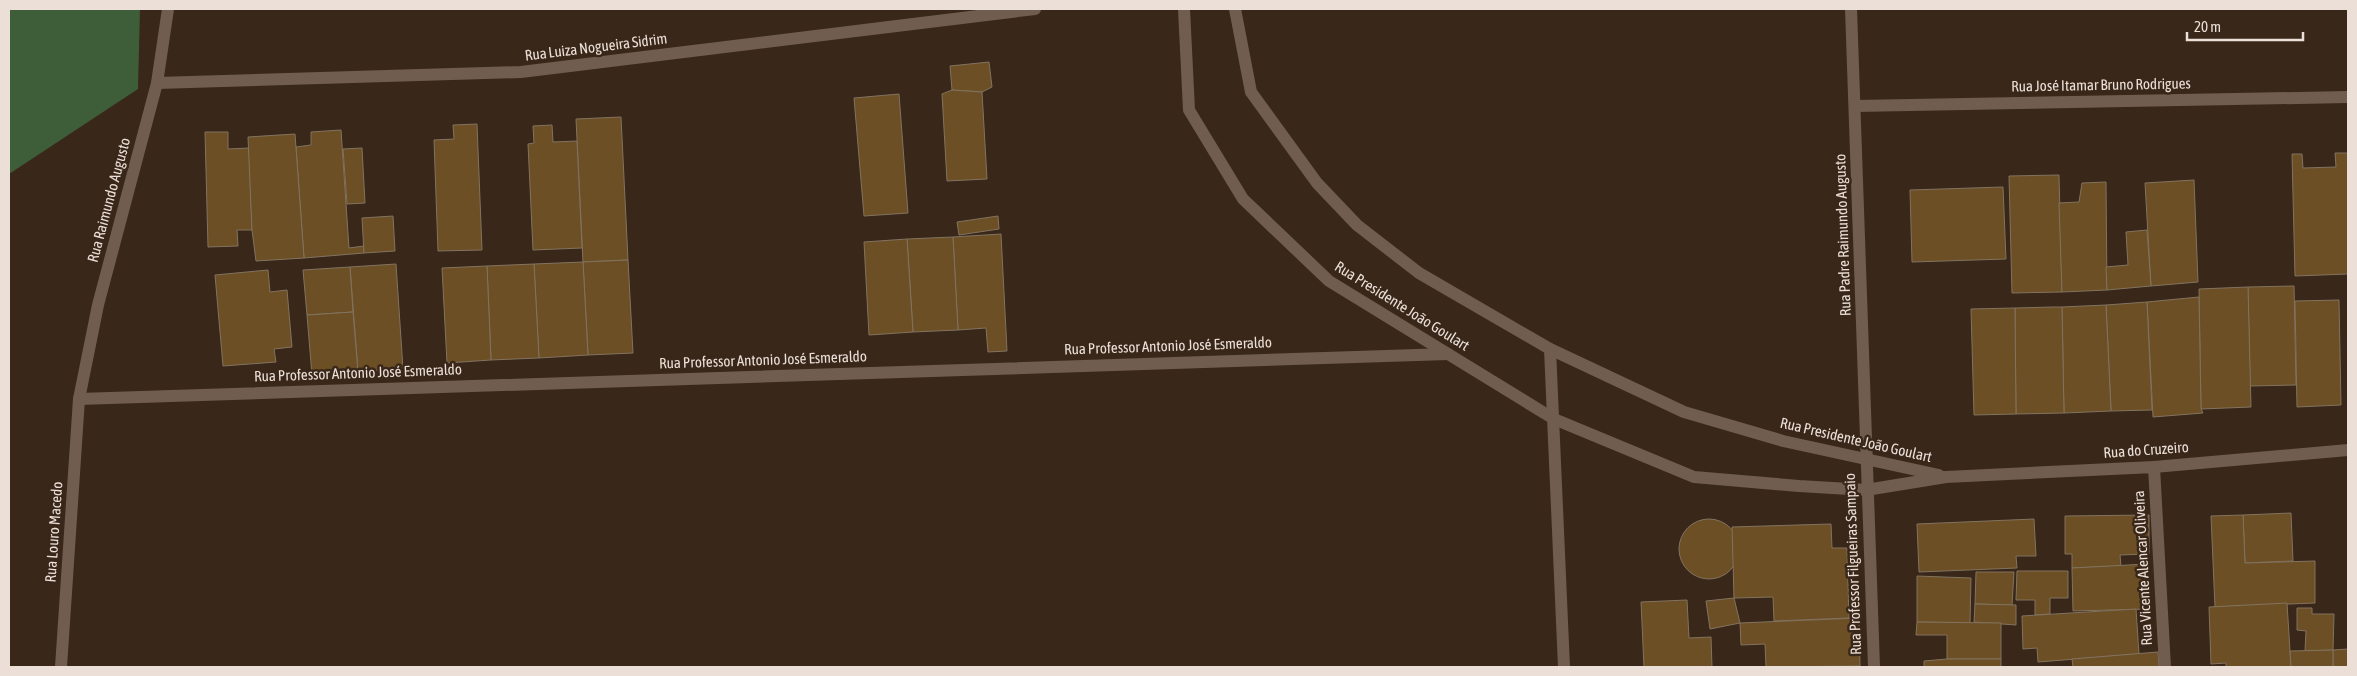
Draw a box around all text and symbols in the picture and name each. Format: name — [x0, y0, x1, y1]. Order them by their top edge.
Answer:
scale bar — [2187, 10, 2303, 42]
text: 20 m — [2194, 18, 2221, 35]
street label: Rua Luiza Nogueira Sidrim — [524, 29, 668, 64]
street label: Rua José Itamar Bruno Rodrigues — [2011, 74, 2191, 95]
street label: Rua Raimundo Augusto — [84, 136, 133, 264]
street label: Rua Padre Raimundo Augusto — [1831, 154, 1854, 316]
street label: Rua Presidente João Goulart — [1332, 257, 1473, 354]
street label: Rua Professor Antonio José Esmeraldo — [1064, 333, 1272, 358]
street label: Rua Professor Antonio José Esmeraldo — [659, 347, 867, 372]
street label: Rua Professor Antonio José Esmeraldo — [254, 360, 462, 385]
street label: Rua Presidente João Goulart — [1779, 414, 1934, 465]
street label: Rua do Cruzeiro — [2103, 438, 2189, 461]
street label: Rua Professor Filgueiras Sampaio — [1841, 473, 1864, 655]
street label: Rua Louro Macedo — [42, 481, 65, 583]
street label: Rua Vicente Alencar Oliveira — [2130, 490, 2155, 646]

